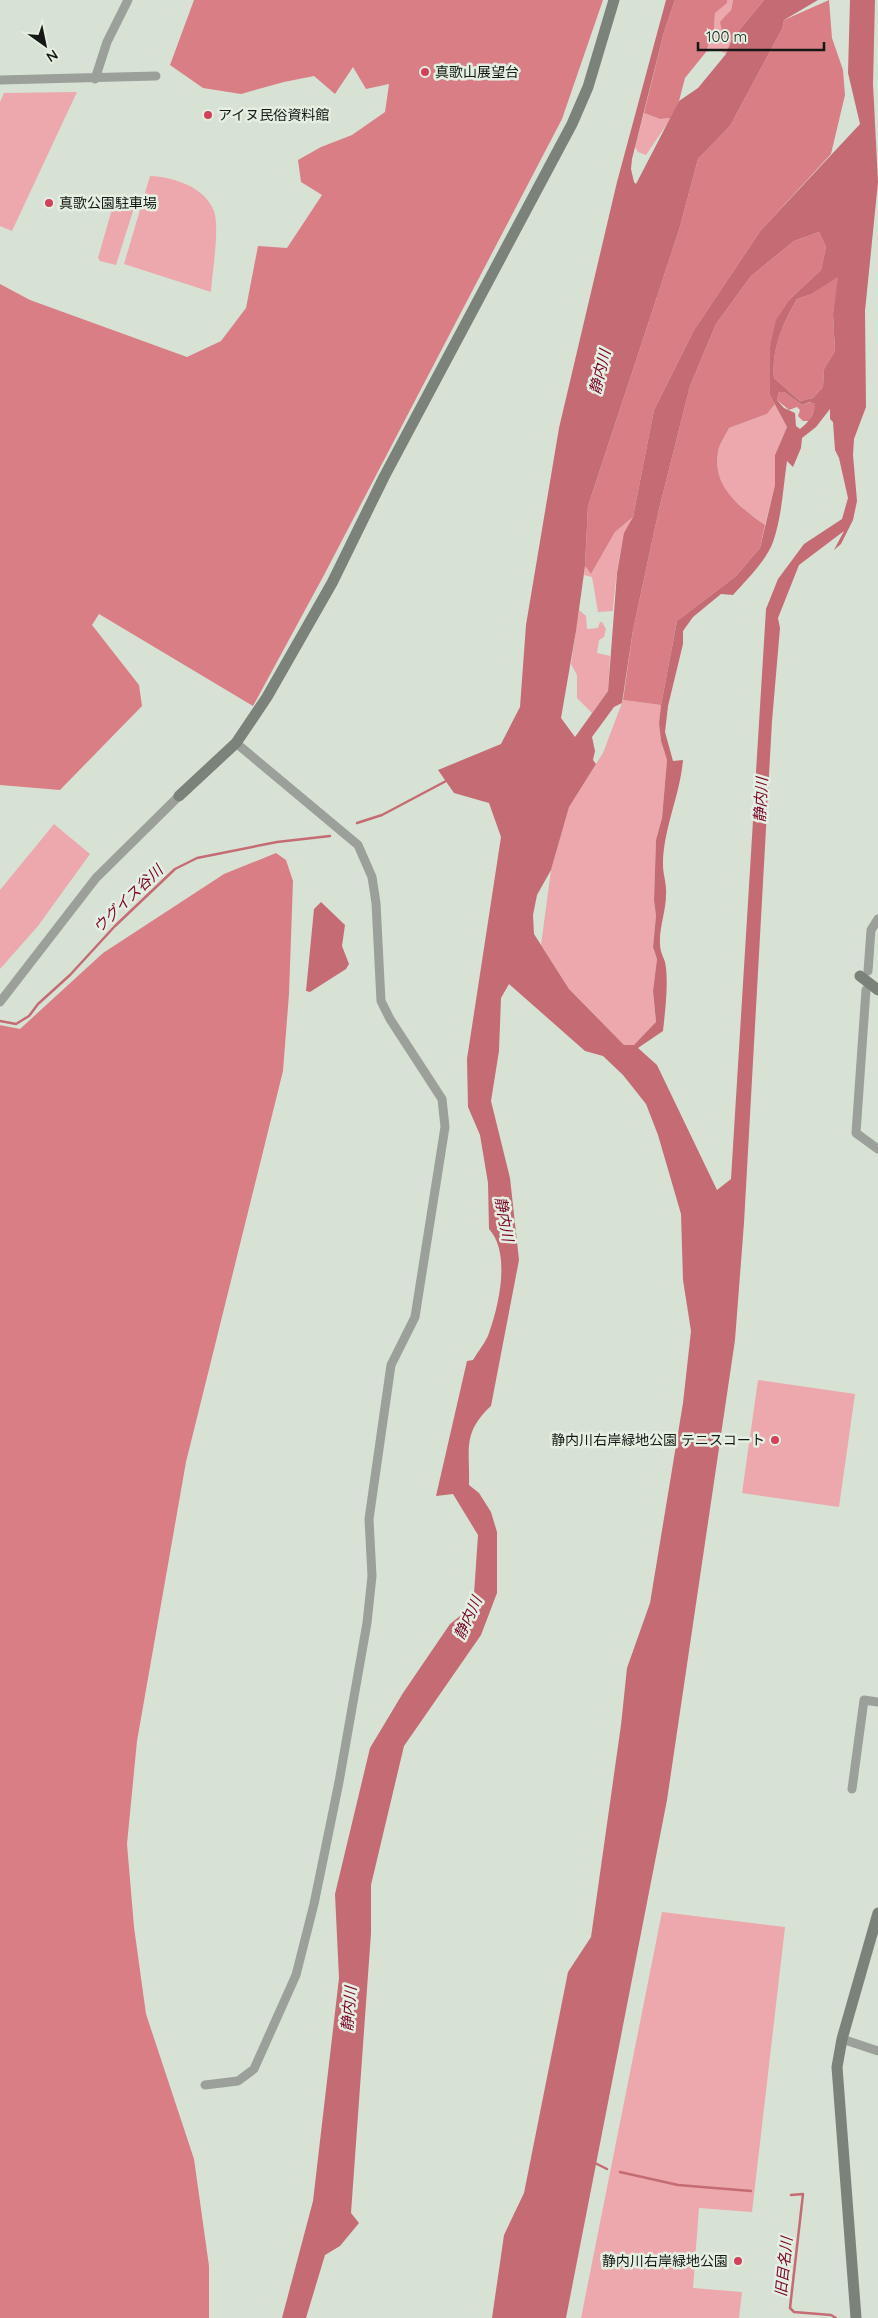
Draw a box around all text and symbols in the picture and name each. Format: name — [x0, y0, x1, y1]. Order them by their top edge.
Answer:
north arrow — [20, 20, 70, 70]
scale bar — [698, 20, 824, 52]
text: 100 m — [706, 27, 747, 46]
text: N — [43, 46, 61, 66]
place label: 真歌山展望台 — [435, 63, 519, 81]
marker: 真歌山展望台 — [419, 66, 431, 78]
place label: アイヌ民俗資料館 — [218, 106, 329, 124]
marker: アイヌ民俗資料館 — [202, 109, 214, 121]
place label: 真歌公園駐車場 — [59, 194, 157, 212]
marker: 真歌公園駐車場 — [43, 197, 55, 209]
water label: 静内川 — [585, 346, 615, 396]
water label: 静内川 — [750, 775, 771, 823]
water label: ウグイス谷川 — [89, 859, 168, 937]
water label: 静内川 — [491, 1195, 518, 1245]
place label: 静内川右岸緑地公園 テニスコート — [551, 1431, 765, 1449]
marker: 静内川右岸緑地公園 テニスコート — [769, 1434, 781, 1446]
water label: 静内川 — [449, 1592, 487, 1642]
water label: 静内川 — [337, 1984, 360, 2032]
water label: 旧目名川 — [771, 2234, 796, 2298]
place label: 静内川右岸緑地公園 — [602, 2252, 728, 2270]
marker: 静内川右岸緑地公園 — [732, 2255, 744, 2267]

